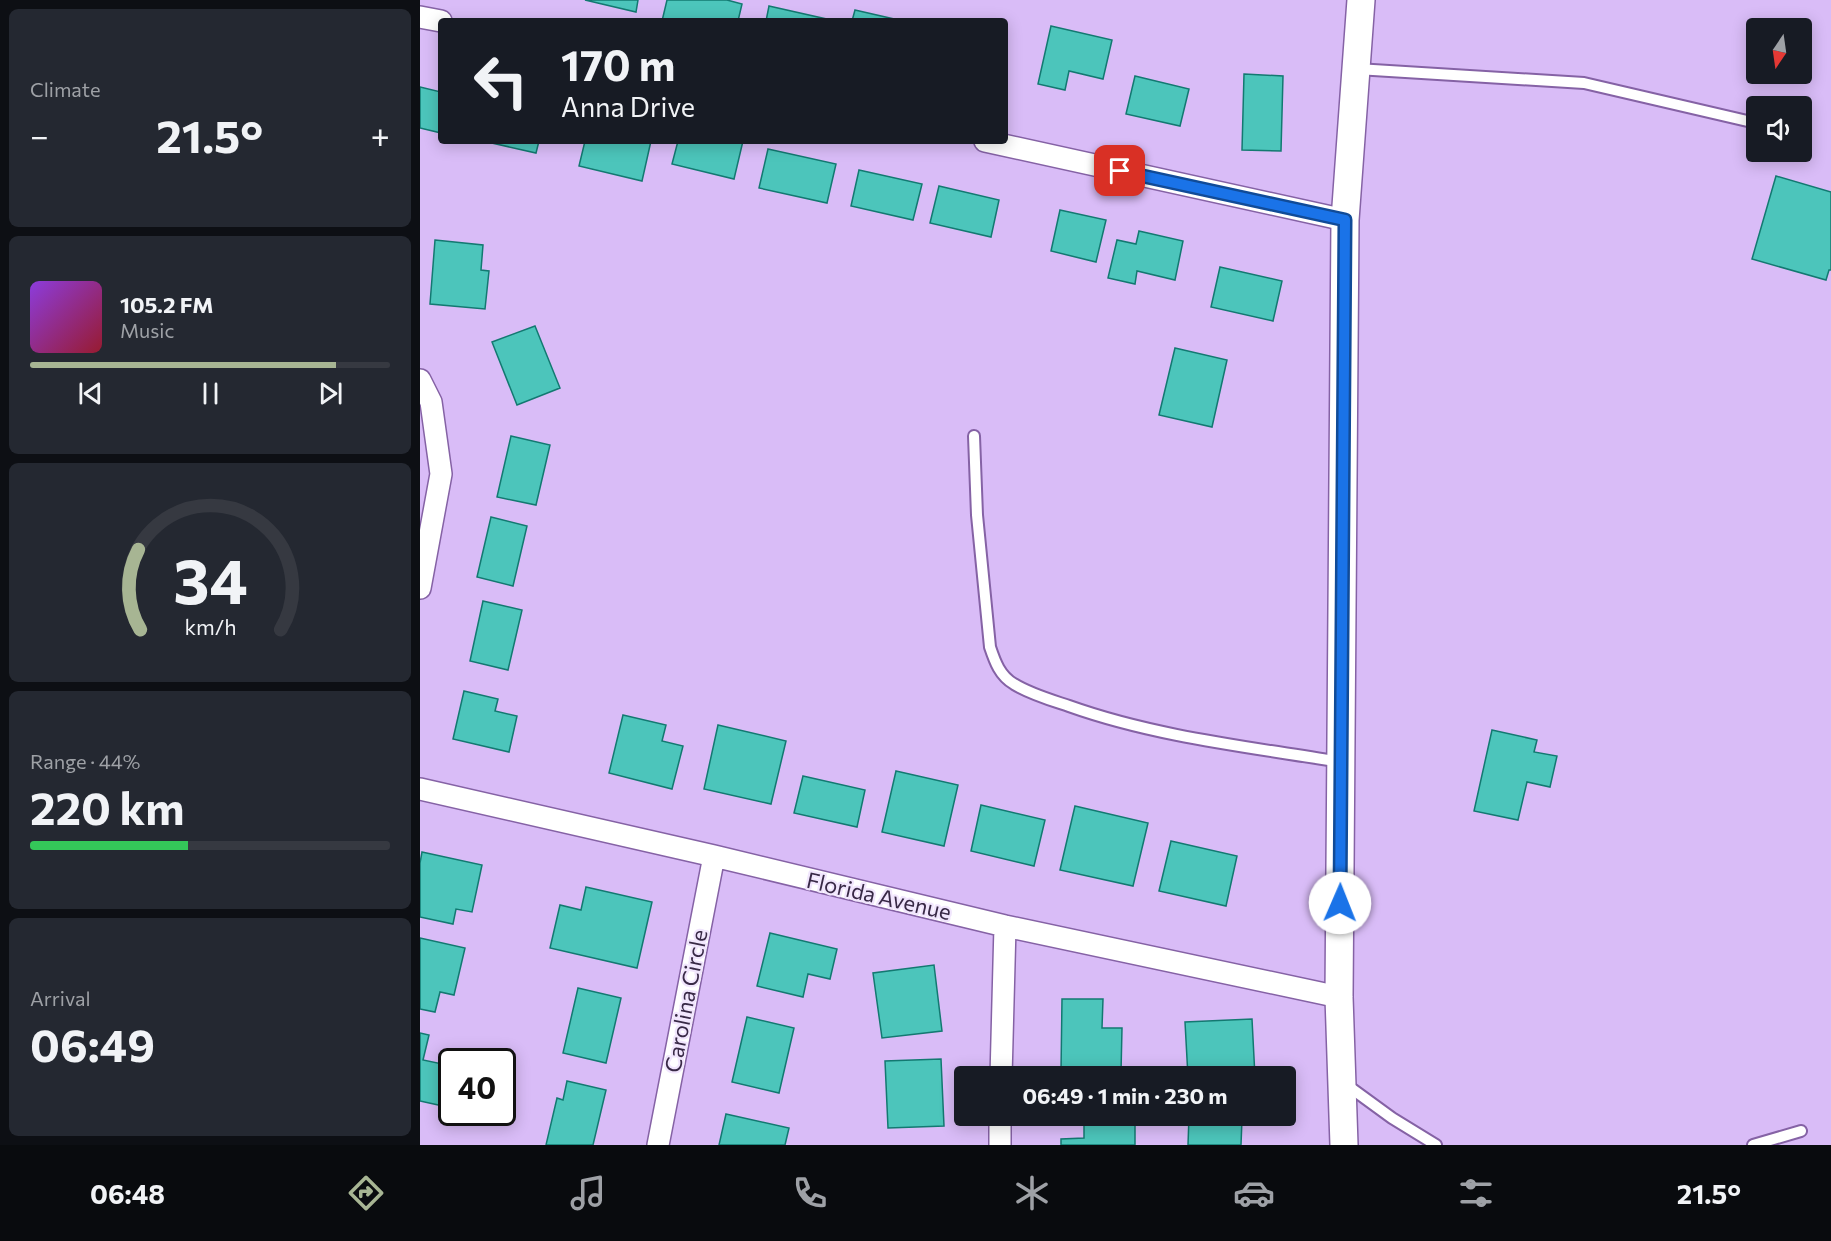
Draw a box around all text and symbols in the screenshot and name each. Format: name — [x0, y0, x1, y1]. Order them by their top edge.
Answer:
north arrow — [1746, 18, 1812, 84]
map controls — [1746, 18, 1812, 162]
text: 170 m — [561, 38, 675, 90]
icon: left — [462, 42, 540, 120]
text: Climate — [30, 77, 100, 101]
text: Anna Drive — [561, 90, 695, 123]
button: sound — [1746, 96, 1812, 162]
text: 21.5° — [156, 107, 263, 162]
text: − — [30, 114, 49, 155]
text: + — [371, 114, 390, 155]
pin — [1094, 145, 1145, 196]
icon: arrive — [1103, 154, 1136, 187]
text: 105.2 FM — [120, 291, 214, 318]
text: Music — [120, 318, 174, 342]
icon: previous — [74, 377, 107, 410]
icon: pause — [194, 377, 227, 410]
icon: next — [314, 377, 347, 410]
text: 34 — [173, 541, 247, 617]
text: km/h — [184, 613, 236, 639]
text: Range · 44% — [30, 749, 140, 773]
text: 220 km — [30, 779, 185, 834]
street label: Florida Avenue — [804, 866, 954, 925]
position arrow — [1308, 871, 1372, 935]
street label: Carolina Circle — [658, 927, 713, 1075]
text: Arrival — [30, 986, 91, 1010]
text: 06:49 — [30, 1016, 155, 1071]
speed limit sign: 40 — [438, 1048, 516, 1126]
text: 06:49 · 1 min · 230 m — [1022, 1082, 1228, 1109]
icon: directions — [345, 1172, 387, 1214]
icon: music — [567, 1172, 609, 1214]
icon: phone — [789, 1172, 831, 1214]
icon: climate — [1011, 1172, 1053, 1214]
icon: car — [1233, 1172, 1275, 1214]
icon: filters — [1455, 1172, 1497, 1214]
text: 06:48 — [90, 1177, 165, 1210]
text: 21.5° — [1677, 1177, 1741, 1210]

